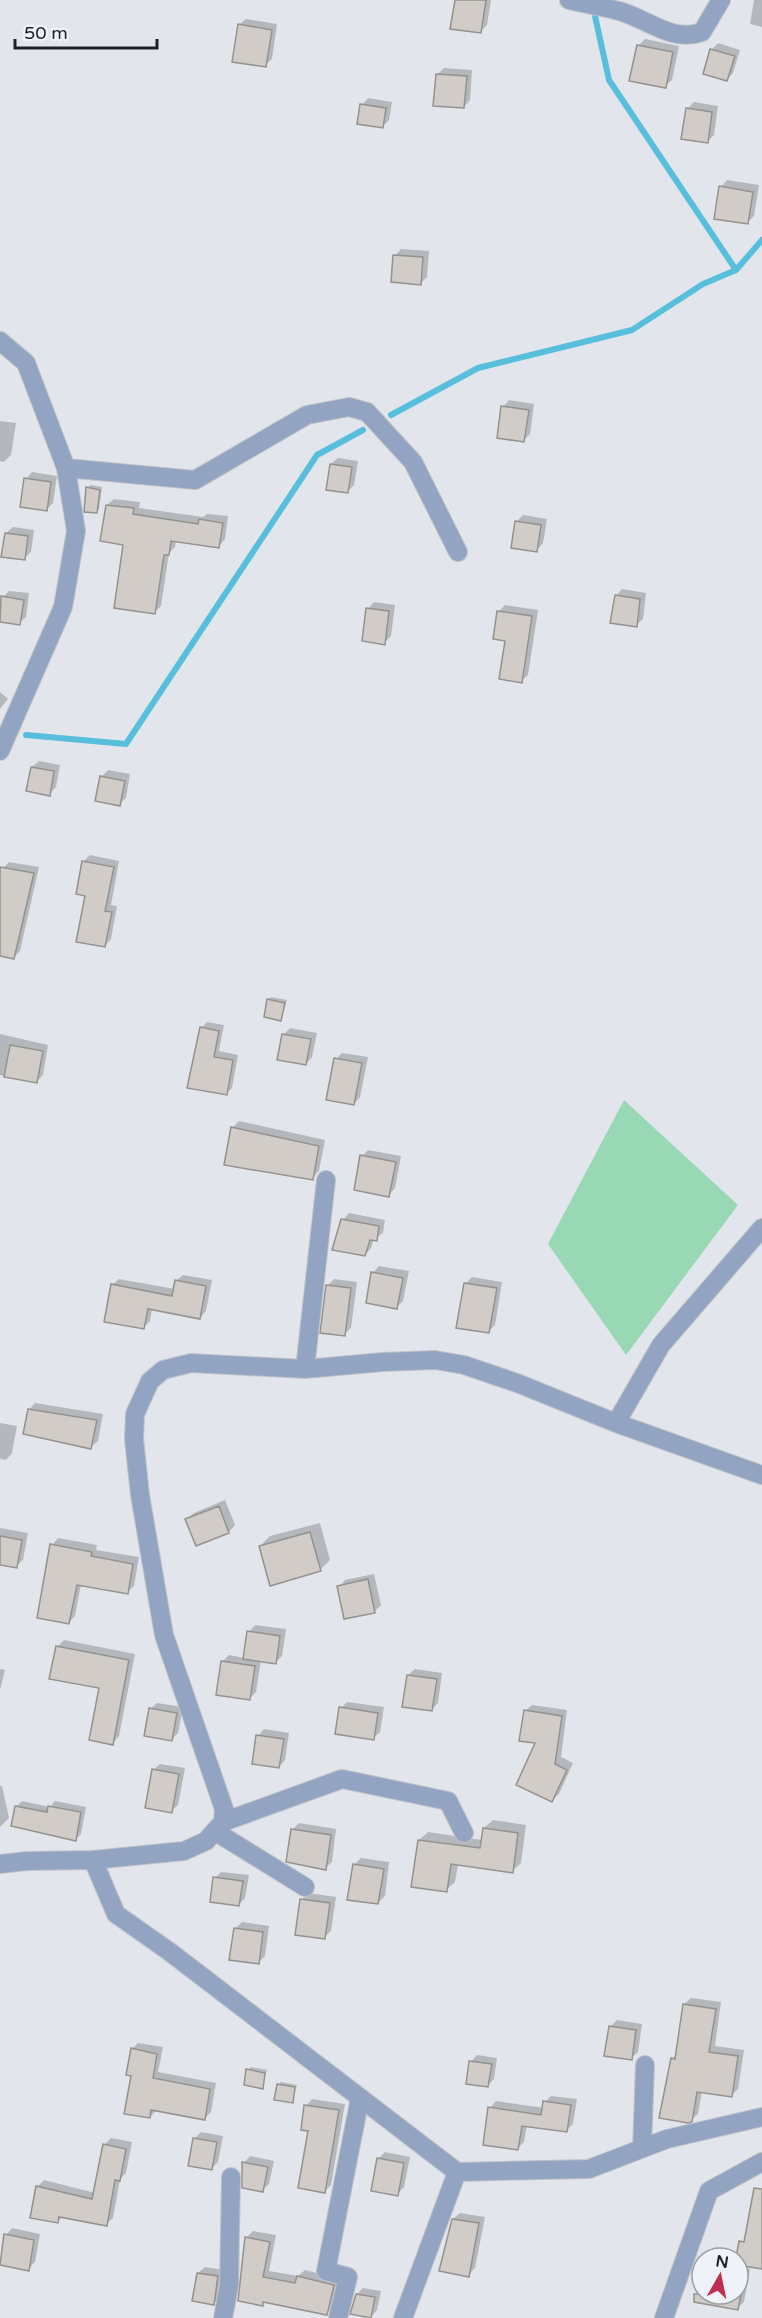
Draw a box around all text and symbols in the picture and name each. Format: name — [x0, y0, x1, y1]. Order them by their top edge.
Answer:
scale bar — [15, 12, 158, 50]
text: 50 m — [24, 22, 68, 44]
north arrow — [690, 2246, 750, 2306]
text: N — [714, 2251, 730, 2273]

